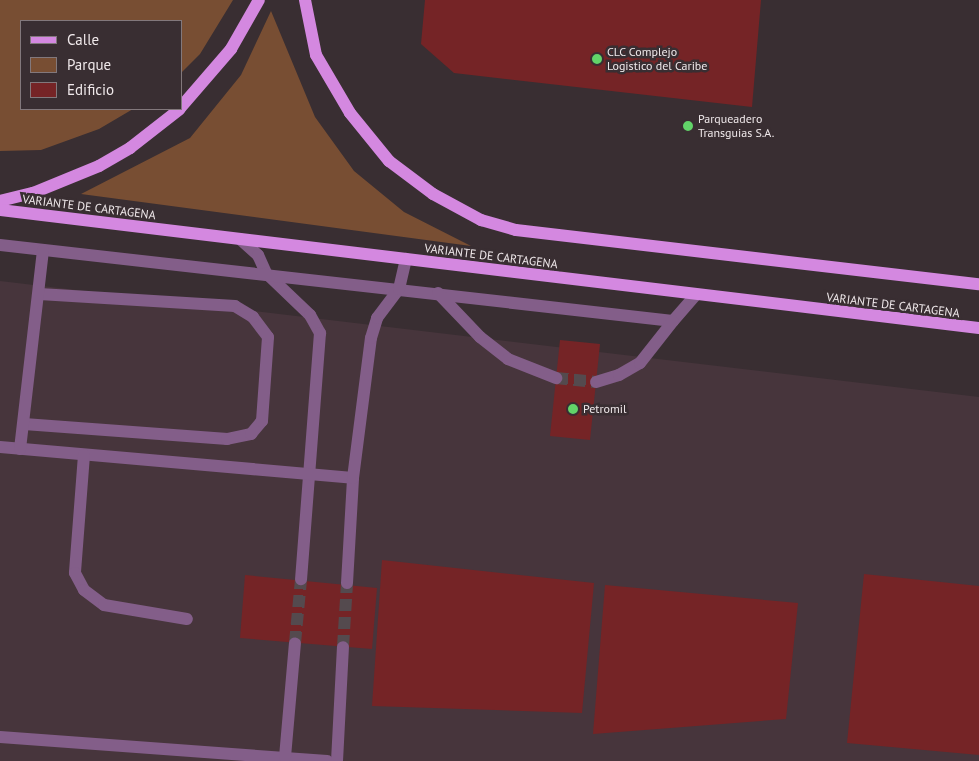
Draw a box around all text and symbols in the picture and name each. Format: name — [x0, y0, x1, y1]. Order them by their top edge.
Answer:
legend — [20, 20, 182, 110]
text: Calle — [67, 30, 99, 49]
place label: CLC Complejo Logistico del Caribe — [607, 45, 707, 73]
marker: CLC Complejo Logistico del Caribe — [591, 53, 603, 65]
text: Parque — [67, 55, 111, 74]
text: Edificio — [67, 80, 114, 99]
place label: Parqueadero Transguias S.A. — [698, 112, 774, 140]
marker: Parqueadero Transguias S.A. — [682, 120, 694, 132]
street label: VARIANTE DE CARTAGENA — [22, 192, 156, 222]
street label: VARIANTE DE CARTAGENA — [424, 241, 558, 271]
street label: VARIANTE DE CARTAGENA — [826, 290, 960, 320]
place label: Petromil — [583, 402, 626, 416]
marker: Petromil — [567, 403, 579, 415]

